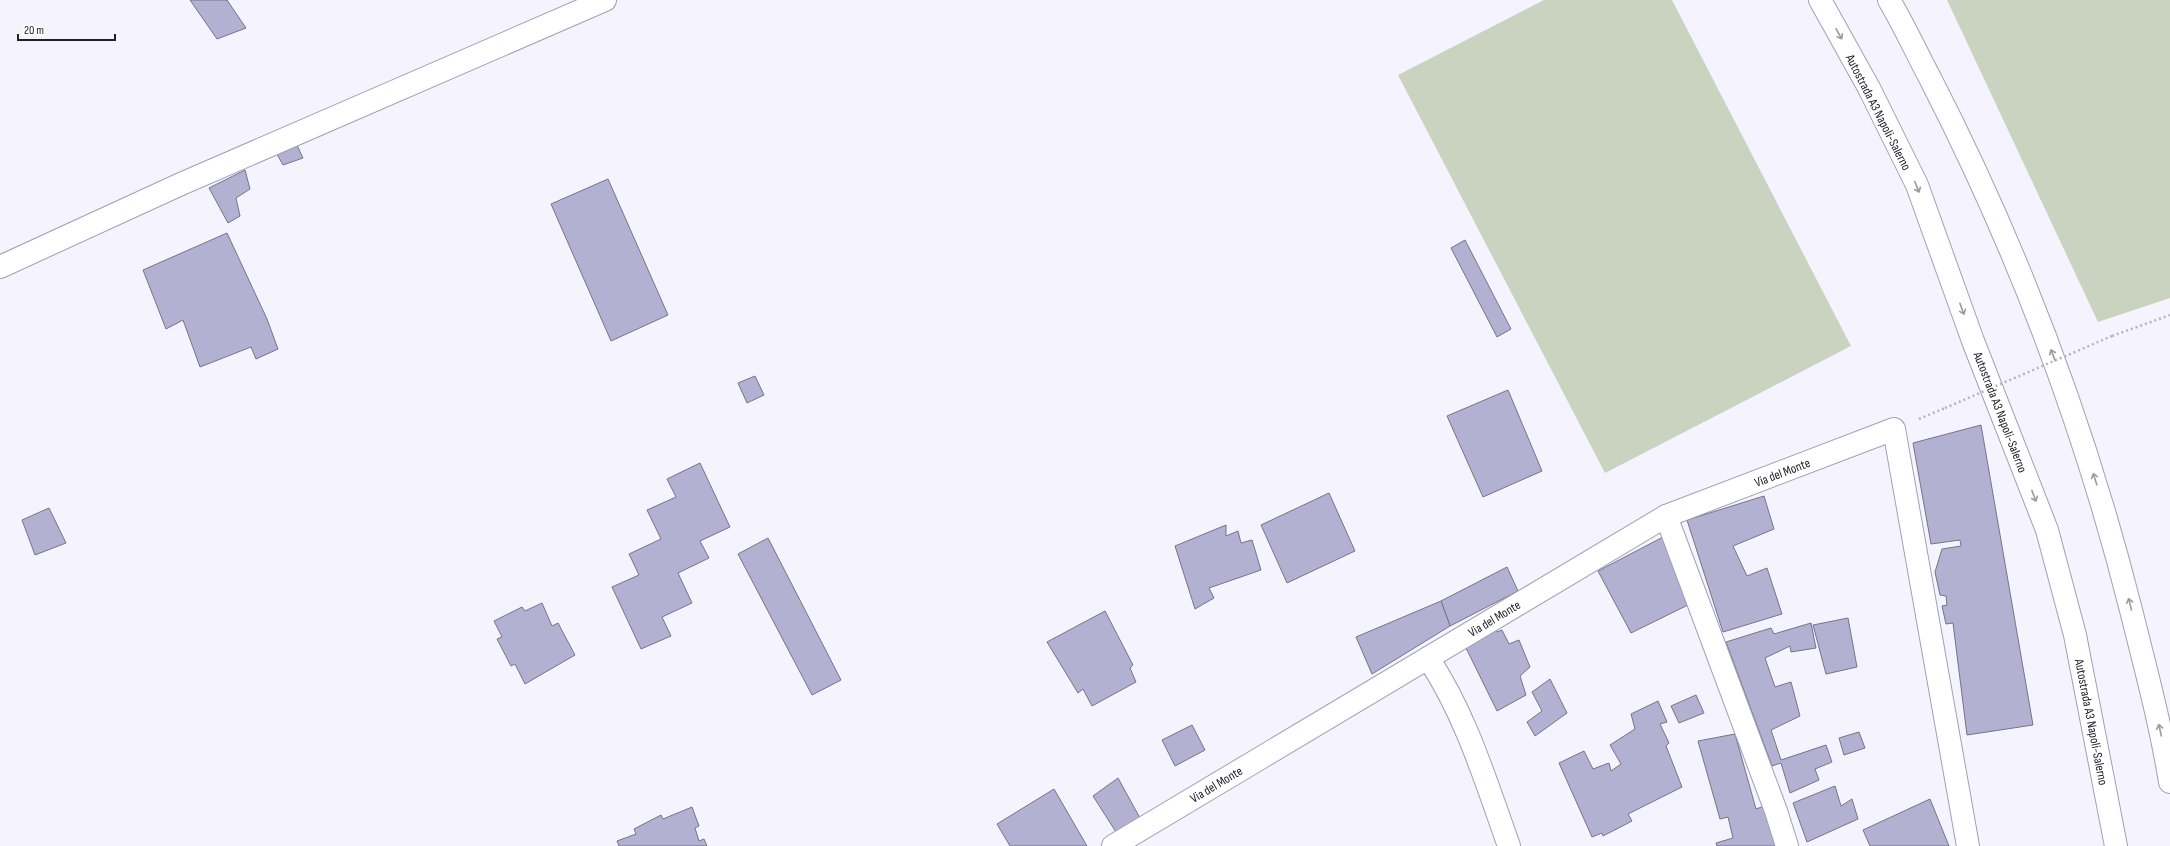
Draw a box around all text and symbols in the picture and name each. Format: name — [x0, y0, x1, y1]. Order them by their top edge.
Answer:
scale bar — [18, 16, 115, 42]
text: 20 m — [24, 23, 44, 38]
one-way arrow — [1836, 28, 1844, 40]
street label: Autostrada A3 Napoli-Salerno — [1841, 51, 1914, 173]
one-way arrow — [1914, 181, 1922, 193]
one-way arrow — [1959, 303, 1966, 316]
street label: Autostrada A3 Napoli-Salerno — [1969, 349, 2030, 475]
one-way arrow — [2049, 350, 2057, 362]
street label: Via del Monte — [1752, 455, 1812, 491]
one-way arrow — [2091, 472, 2098, 485]
one-way arrow — [2030, 490, 2038, 502]
street label: Via del Monte — [1465, 597, 1524, 641]
one-way arrow — [2125, 598, 2133, 611]
street label: Autostrada A3 Napoli-Salerno — [2071, 657, 2111, 787]
one-way arrow — [2155, 724, 2163, 737]
street label: Via del Monte — [1187, 763, 1246, 807]

